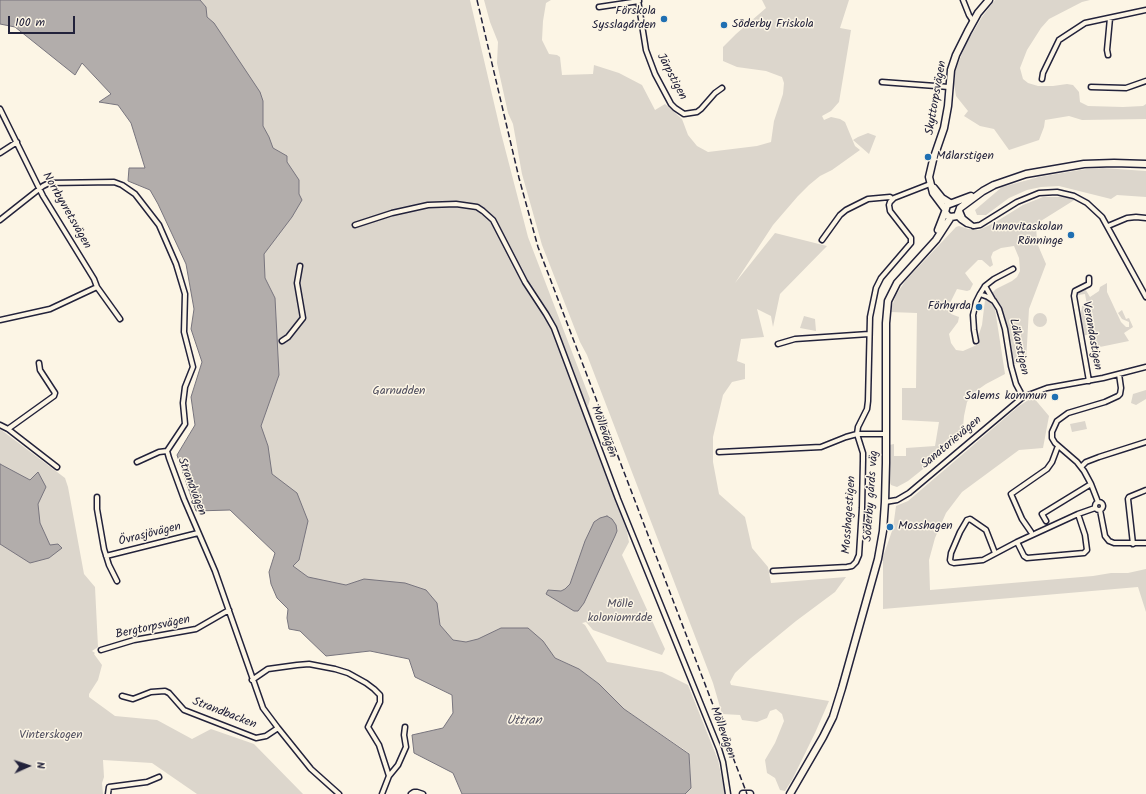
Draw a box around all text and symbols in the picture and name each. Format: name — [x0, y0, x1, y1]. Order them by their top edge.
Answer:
place label: Förskola Sysslagården — [592, 5, 656, 33]
scale bar — [10, 8, 77, 34]
text: 100 m — [15, 13, 45, 32]
marker: Förskola Sysslagården — [659, 14, 669, 24]
place label: Söderby Friskola — [732, 18, 814, 32]
marker: Söderby Friskola — [719, 20, 729, 30]
street label: Järpstigen — [653, 51, 689, 103]
street label: Skyttorpsvägen — [923, 60, 951, 136]
place label: Målarstigen — [936, 150, 994, 164]
marker: Målarstigen — [923, 152, 933, 162]
street label: Norrbyvretsvägen — [38, 170, 94, 252]
place label: Innovitaskolan Rönninge — [992, 221, 1063, 249]
marker: Innovitaskolan Rönninge — [1066, 230, 1076, 240]
place label: Förhyrda — [928, 300, 971, 314]
street label: Verandastigen — [1078, 301, 1104, 371]
marker: Förhyrda — [974, 302, 984, 312]
street label: Läkarstigen — [1005, 317, 1031, 377]
park label: Garnudden — [373, 385, 425, 399]
place label: Salems kommun — [965, 390, 1047, 404]
marker: Salems kommun — [1050, 392, 1060, 402]
street label: Möllevägen — [587, 404, 619, 460]
street label: Sanatorievägen — [919, 414, 985, 472]
street label: Söderby gårds väg — [862, 450, 882, 542]
street label: Strandvägen — [173, 456, 209, 518]
street label: Mosshagestigen — [840, 475, 860, 555]
street label: Övrasjövägen — [117, 520, 183, 550]
place label: Mosshagen — [898, 520, 953, 534]
marker: Mosshagen — [885, 522, 895, 532]
park label: Mölle koloniområde — [588, 598, 652, 626]
street label: Bergtorpsvägen — [114, 613, 192, 643]
street label: Strandbacken — [190, 695, 258, 733]
street label: Möllevägen — [706, 705, 738, 761]
water label: Uttran — [506, 714, 542, 730]
park label: Vinterskogen — [19, 729, 83, 743]
north arrow — [8, 746, 48, 786]
text: N — [31, 761, 49, 769]

